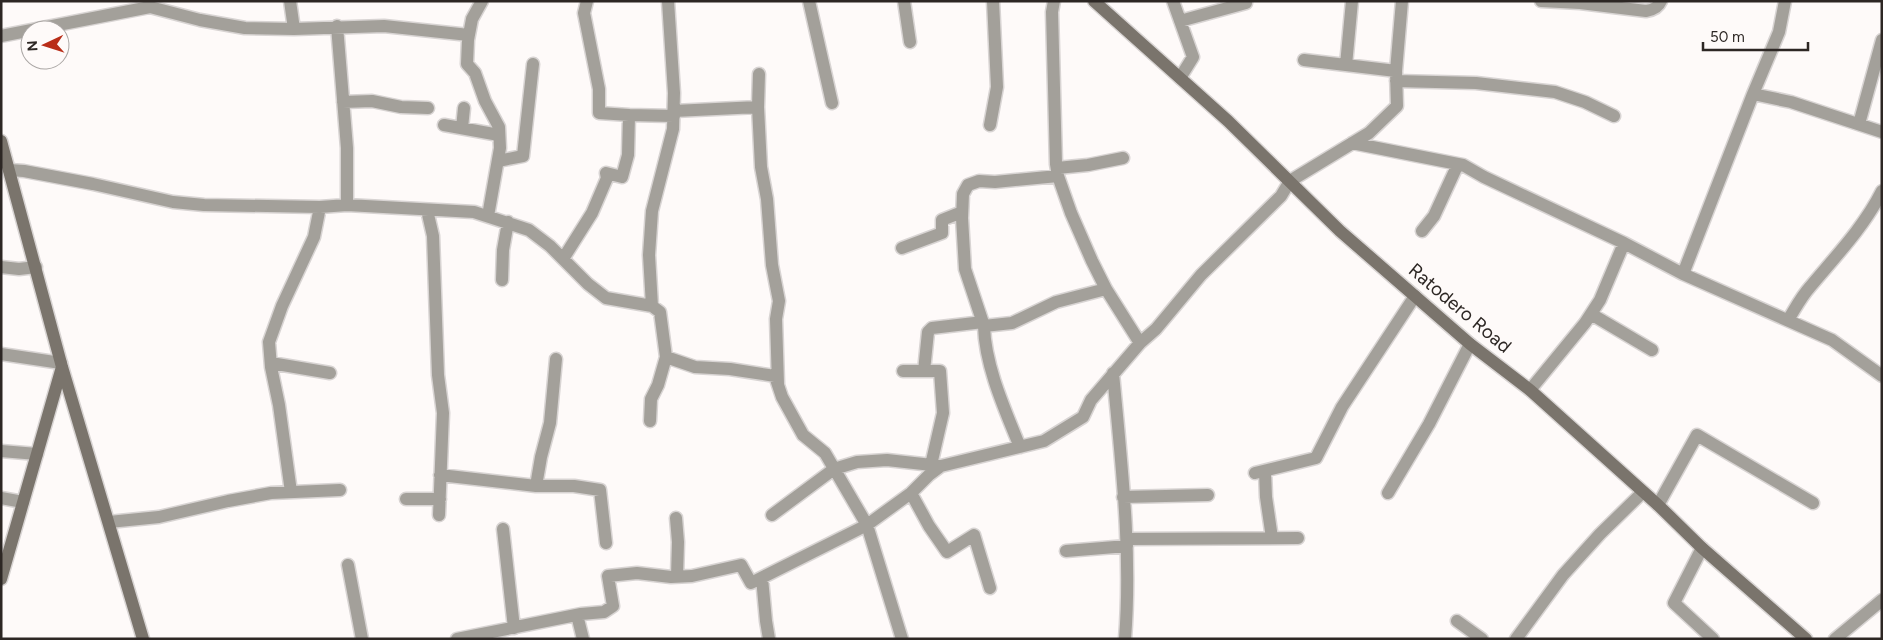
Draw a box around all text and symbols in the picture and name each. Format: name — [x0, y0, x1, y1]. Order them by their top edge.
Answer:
north arrow — [20, 20, 70, 70]
scale bar — [1703, 20, 1808, 52]
text: 50 m — [1710, 28, 1745, 46]
text: N — [24, 40, 41, 52]
street label: Ratodero Road — [1404, 258, 1516, 358]

